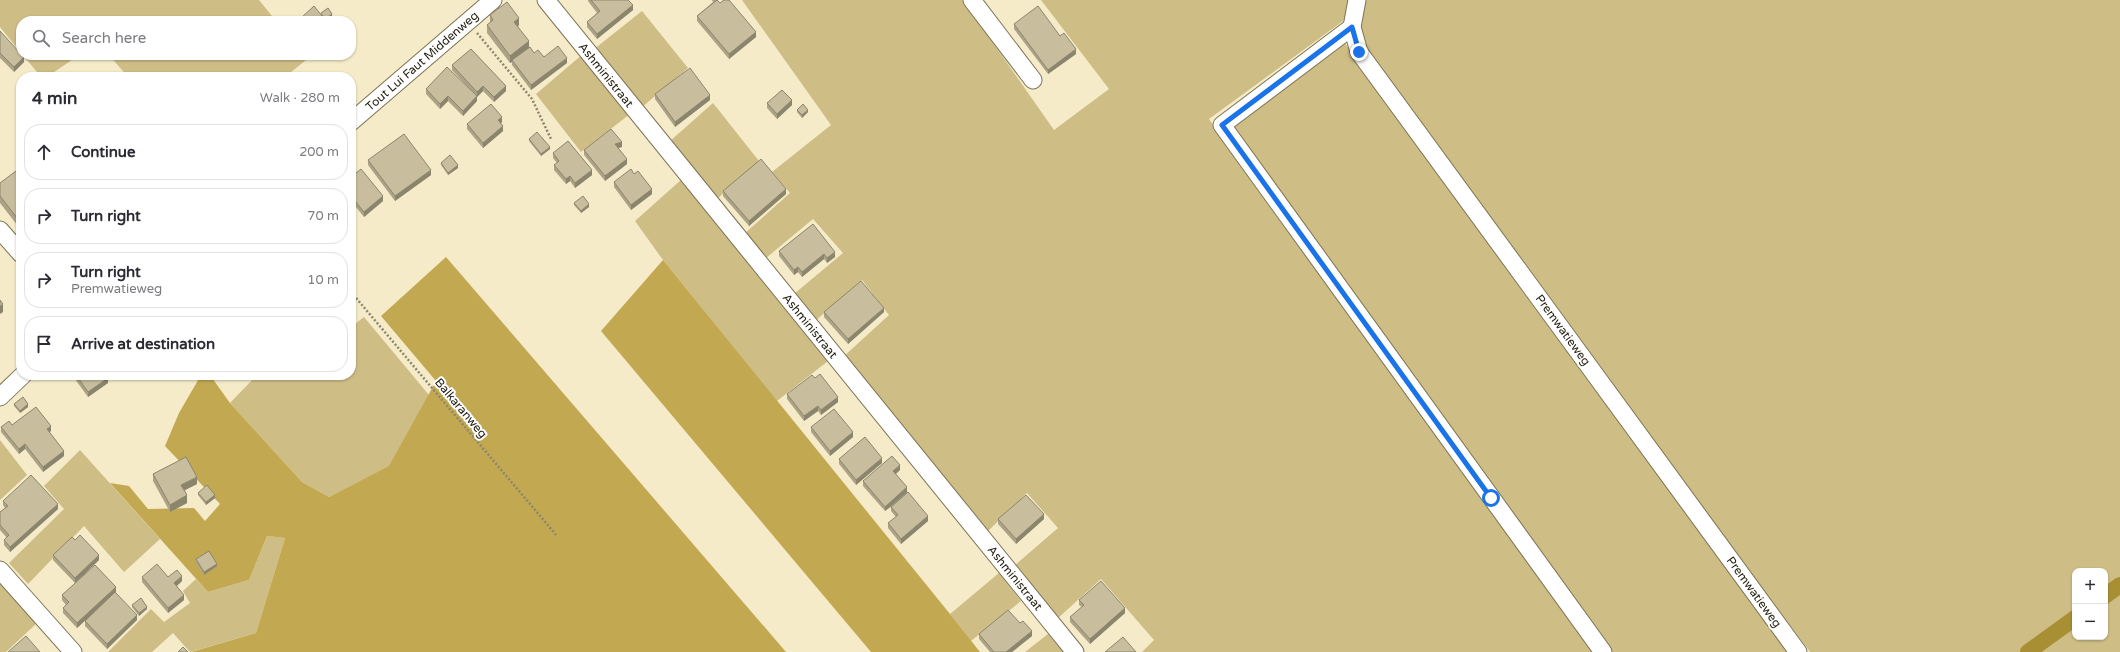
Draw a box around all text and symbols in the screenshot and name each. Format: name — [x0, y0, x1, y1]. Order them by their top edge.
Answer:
street label: Tout Lui Faut Middenweg — [363, 8, 481, 114]
search box — [16, 16, 356, 60]
icon: search — [30, 27, 52, 49]
text: Search here — [62, 29, 146, 47]
street label: Ashministraat — [576, 40, 637, 110]
route end — [1350, 43, 1368, 61]
text: 4 min — [32, 88, 77, 109]
text: Walk · 280 m — [260, 90, 340, 106]
icon: ahead — [33, 141, 55, 163]
text: Continue — [71, 143, 135, 161]
text: 200 m — [299, 144, 339, 160]
icon: right — [33, 205, 55, 227]
text: Turn right — [71, 207, 141, 225]
text: 70 m — [307, 208, 339, 224]
text: Turn right — [71, 263, 141, 281]
icon: right — [33, 269, 55, 291]
text: 10 m — [307, 272, 339, 288]
text: Premwatieweg — [71, 281, 162, 297]
street label: Ashministraat — [780, 291, 841, 361]
street label: Premwatieweg — [1533, 292, 1593, 368]
icon: arrive — [33, 333, 55, 355]
text: Arrive at destination — [71, 335, 215, 353]
street label: Balkaranweg — [432, 375, 490, 441]
route start — [1482, 489, 1500, 507]
street label: Ashministraat — [985, 543, 1046, 613]
street label: Premwatieweg — [1724, 554, 1784, 630]
map controls — [2072, 568, 2108, 640]
button: + — [2072, 568, 2108, 604]
button: − — [2072, 604, 2108, 640]

